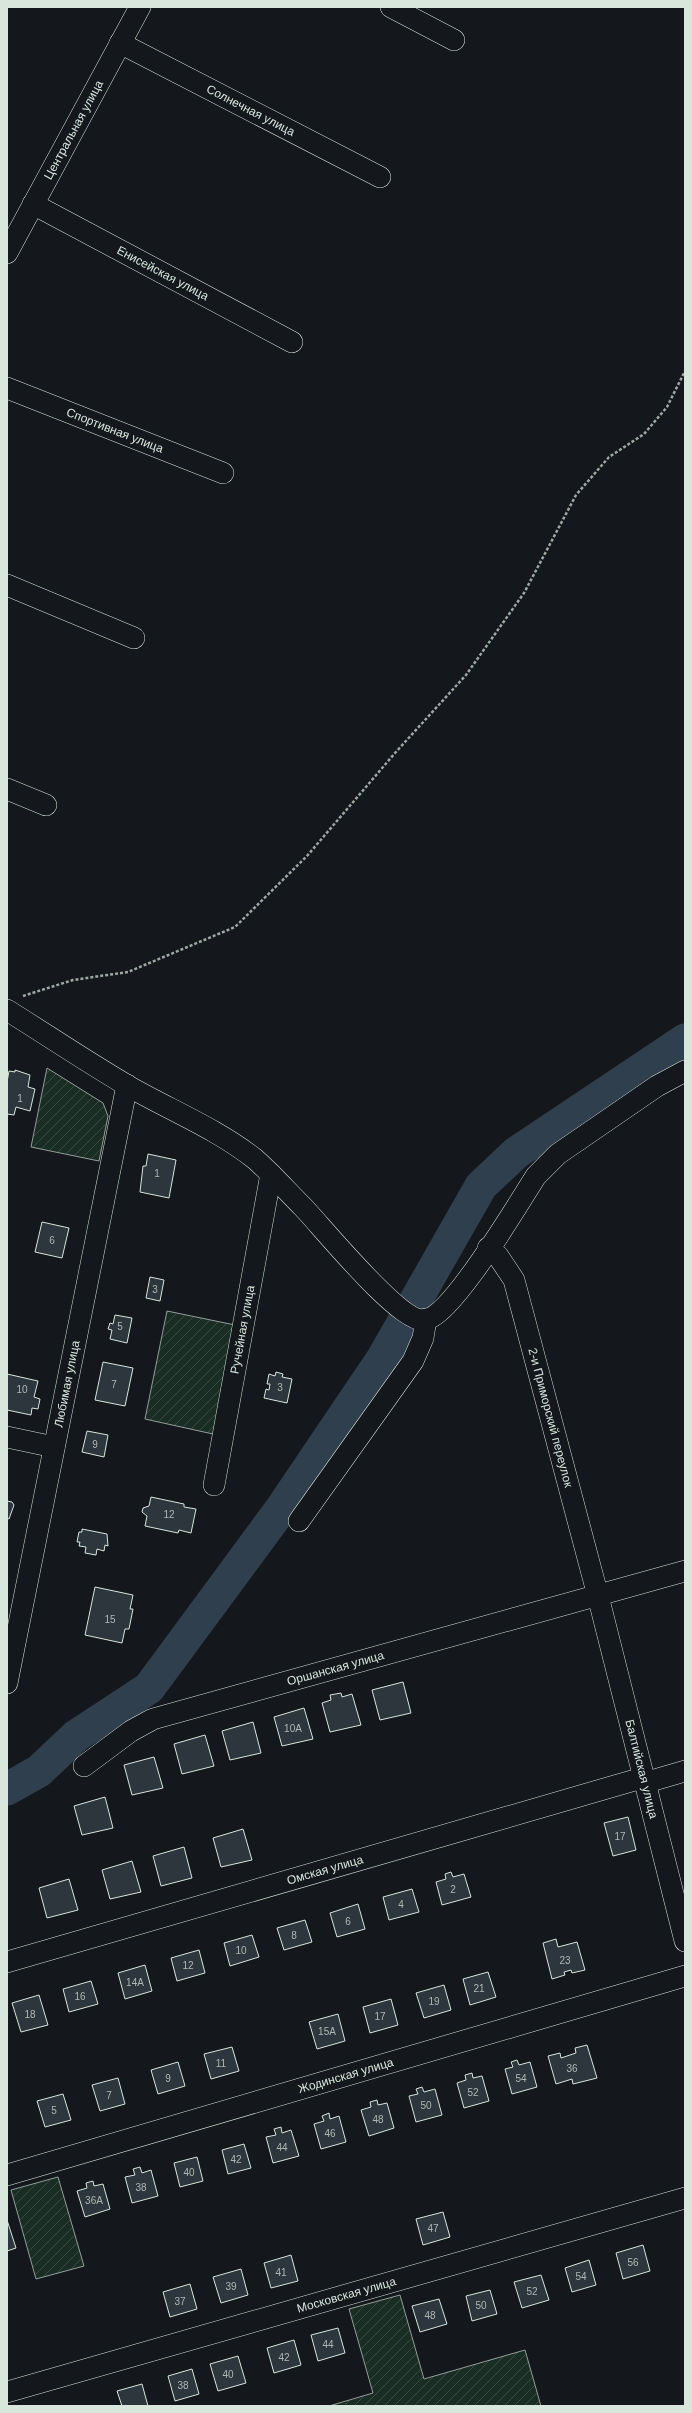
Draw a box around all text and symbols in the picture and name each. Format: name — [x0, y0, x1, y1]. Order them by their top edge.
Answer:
street label: Центральная улица — [41, 78, 106, 182]
street label: Солнечная улица — [204, 82, 297, 139]
street label: Енисейская улица — [115, 243, 211, 303]
street label: Спортивная улица — [64, 405, 166, 456]
house number: 1 — [17, 1093, 23, 1104]
house number: 1 — [154, 1168, 160, 1179]
house number: 6 — [49, 1235, 55, 1246]
house number: 3 — [152, 1284, 158, 1295]
street label: Ручейная улица — [227, 1284, 258, 1375]
house number: 5 — [117, 1321, 123, 1332]
street label: Любимая улица — [51, 1339, 83, 1429]
street label: 2-и Приморский переулок — [525, 1346, 576, 1489]
house number: 7 — [111, 1379, 117, 1390]
house number: 3 — [277, 1382, 283, 1393]
house number: 10 — [16, 1384, 28, 1395]
house number: 9 — [92, 1439, 98, 1450]
house number: 12 — [163, 1509, 175, 1520]
house number: 15 — [104, 1614, 116, 1625]
street label: Оршанская улица — [285, 1648, 386, 1688]
street label: Балтийская улица — [622, 1718, 661, 1820]
house number: 10А — [284, 1723, 302, 1734]
house number: 17 — [614, 1831, 626, 1842]
street label: Омская улица — [285, 1852, 365, 1888]
house number: 2 — [450, 1884, 456, 1895]
house number: 4 — [398, 1899, 404, 1910]
house number: 6 — [345, 1916, 351, 1927]
house number: 8 — [291, 1930, 297, 1941]
house number: 10 — [235, 1945, 247, 1956]
house number: 23 — [559, 1955, 571, 1966]
house number: 12 — [182, 1960, 194, 1971]
house number: 14А — [126, 1977, 144, 1988]
house number: 21 — [473, 1983, 485, 1994]
house number: 16 — [74, 1991, 86, 2002]
house number: 19 — [428, 1996, 440, 2007]
house number: 18 — [24, 2009, 36, 2020]
house number: 17 — [374, 2011, 386, 2022]
house number: 15А — [318, 2026, 336, 2037]
street label: Жодинская улица — [296, 2055, 395, 2096]
house number: 11 — [216, 2058, 227, 2069]
house number: 36 — [566, 2063, 578, 2074]
house number: 9 — [165, 2073, 171, 2084]
house number: 54 — [515, 2073, 527, 2084]
house number: 52 — [467, 2087, 479, 2098]
house number: 7 — [106, 2090, 112, 2101]
house number: 50 — [420, 2100, 432, 2111]
house number: 5 — [51, 2105, 57, 2116]
house number: 48 — [372, 2114, 384, 2125]
house number: 46 — [324, 2128, 336, 2139]
house number: 44 — [276, 2142, 288, 2153]
house number: 42 — [230, 2154, 242, 2165]
house number: 40 — [183, 2167, 195, 2178]
house number: 38 — [135, 2182, 147, 2193]
house number: 36А — [85, 2195, 103, 2206]
house number: 47 — [427, 2223, 439, 2234]
house number: 56 — [627, 2257, 639, 2268]
house number: 41 — [275, 2267, 287, 2278]
house number: 54 — [575, 2271, 587, 2282]
street label: Московская улица — [295, 2274, 398, 2316]
house number: 39 — [225, 2281, 237, 2292]
house number: 52 — [526, 2286, 538, 2297]
house number: 37 — [174, 2296, 186, 2307]
house number: 50 — [475, 2300, 487, 2311]
house number: 48 — [424, 2310, 436, 2321]
house number: 44 — [322, 2339, 334, 2350]
house number: 42 — [278, 2352, 290, 2363]
house number: 40 — [222, 2369, 234, 2380]
house number: 38 — [177, 2380, 189, 2391]

